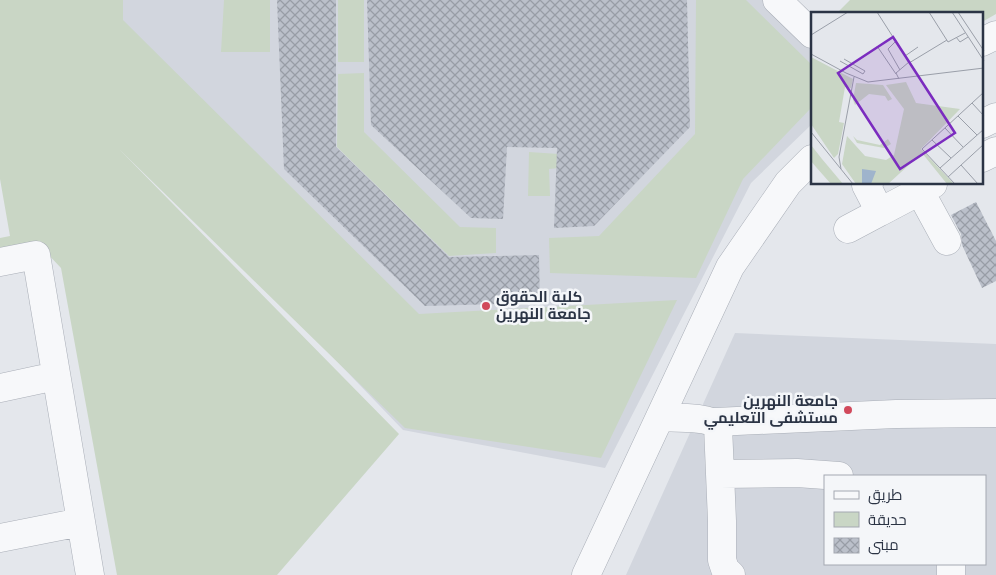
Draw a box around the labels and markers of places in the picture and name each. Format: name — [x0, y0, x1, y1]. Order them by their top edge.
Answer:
place label: كلية الحقوق جامعة النهرين — [496, 286, 591, 323]
marker: كلية الحقوق جامعة النهرين — [480, 300, 492, 312]
place label: جامعة النهرين مستشفى التعليمي — [704, 390, 838, 430]
marker: جامعة النهرين مستشفى التعليمي — [842, 404, 854, 416]

